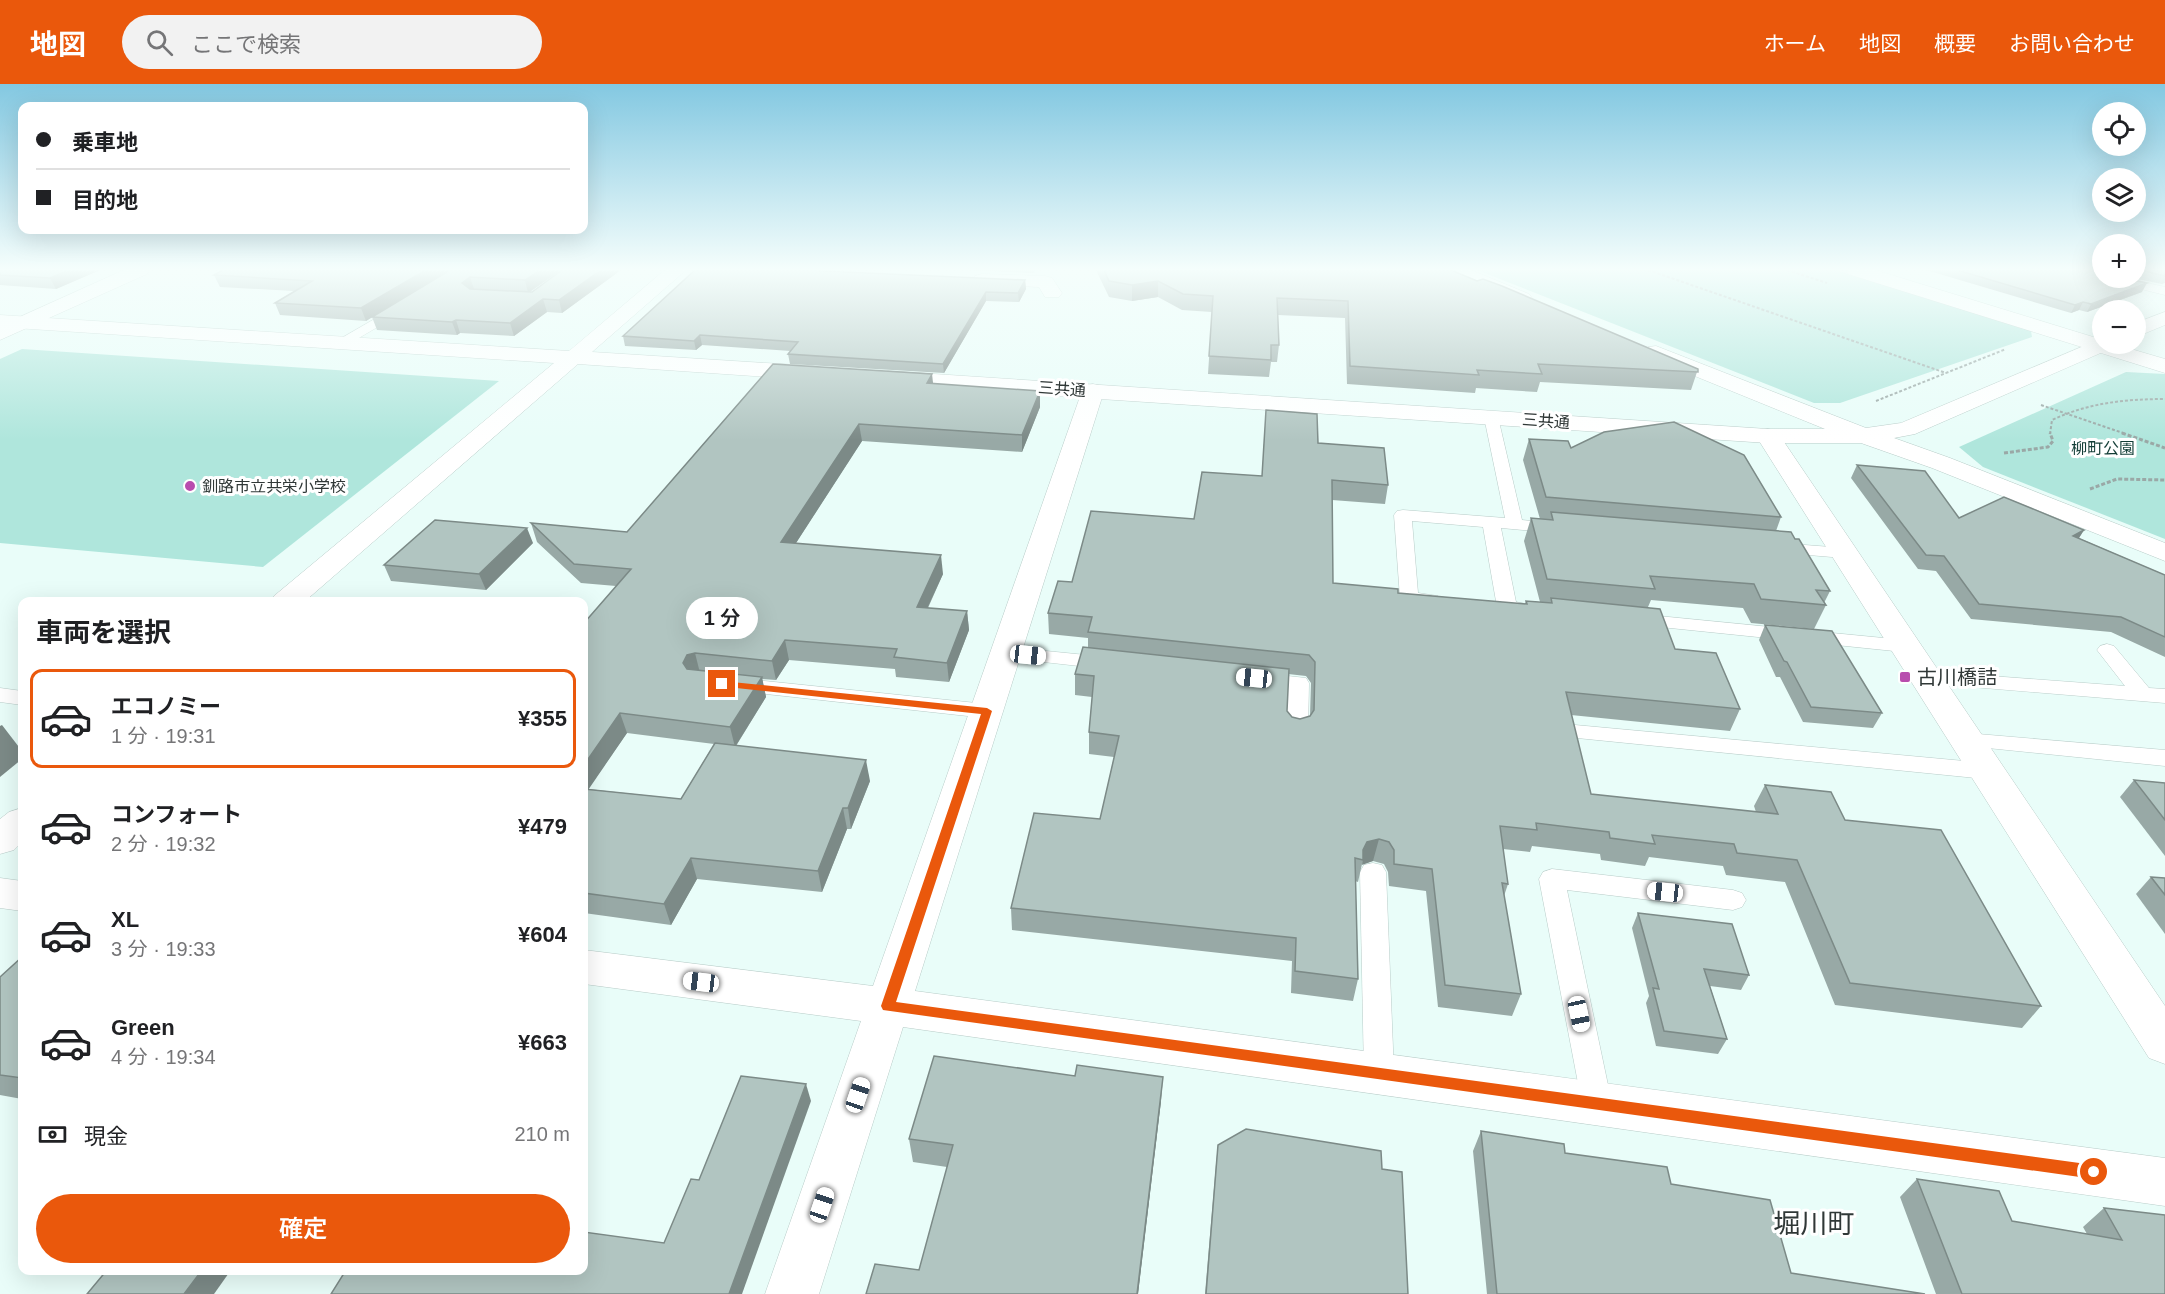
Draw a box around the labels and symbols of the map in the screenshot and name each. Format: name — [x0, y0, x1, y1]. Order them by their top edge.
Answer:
street label: 三共通 — [1037, 379, 1087, 399]
street label: 三共通 — [1521, 411, 1571, 431]
park label: 柳町公園 — [2071, 440, 2135, 457]
place label: 釧路市立共栄小学校 — [202, 478, 346, 495]
marker: 釧路市立共栄小学校 — [183, 479, 197, 493]
callout: 1 分 — [686, 597, 758, 639]
car — [1009, 644, 1047, 666]
place label: 古川橋詰 — [1917, 666, 1997, 688]
car — [1235, 667, 1273, 689]
route end — [708, 670, 735, 697]
marker: 古川橋詰 — [1898, 670, 1912, 684]
car — [1646, 881, 1684, 903]
car — [682, 971, 720, 993]
car — [1566, 995, 1592, 1033]
car — [844, 1075, 872, 1115]
route start — [2080, 1158, 2107, 1185]
car — [808, 1185, 836, 1225]
district label: 堀川町 — [1774, 1209, 1855, 1239]

